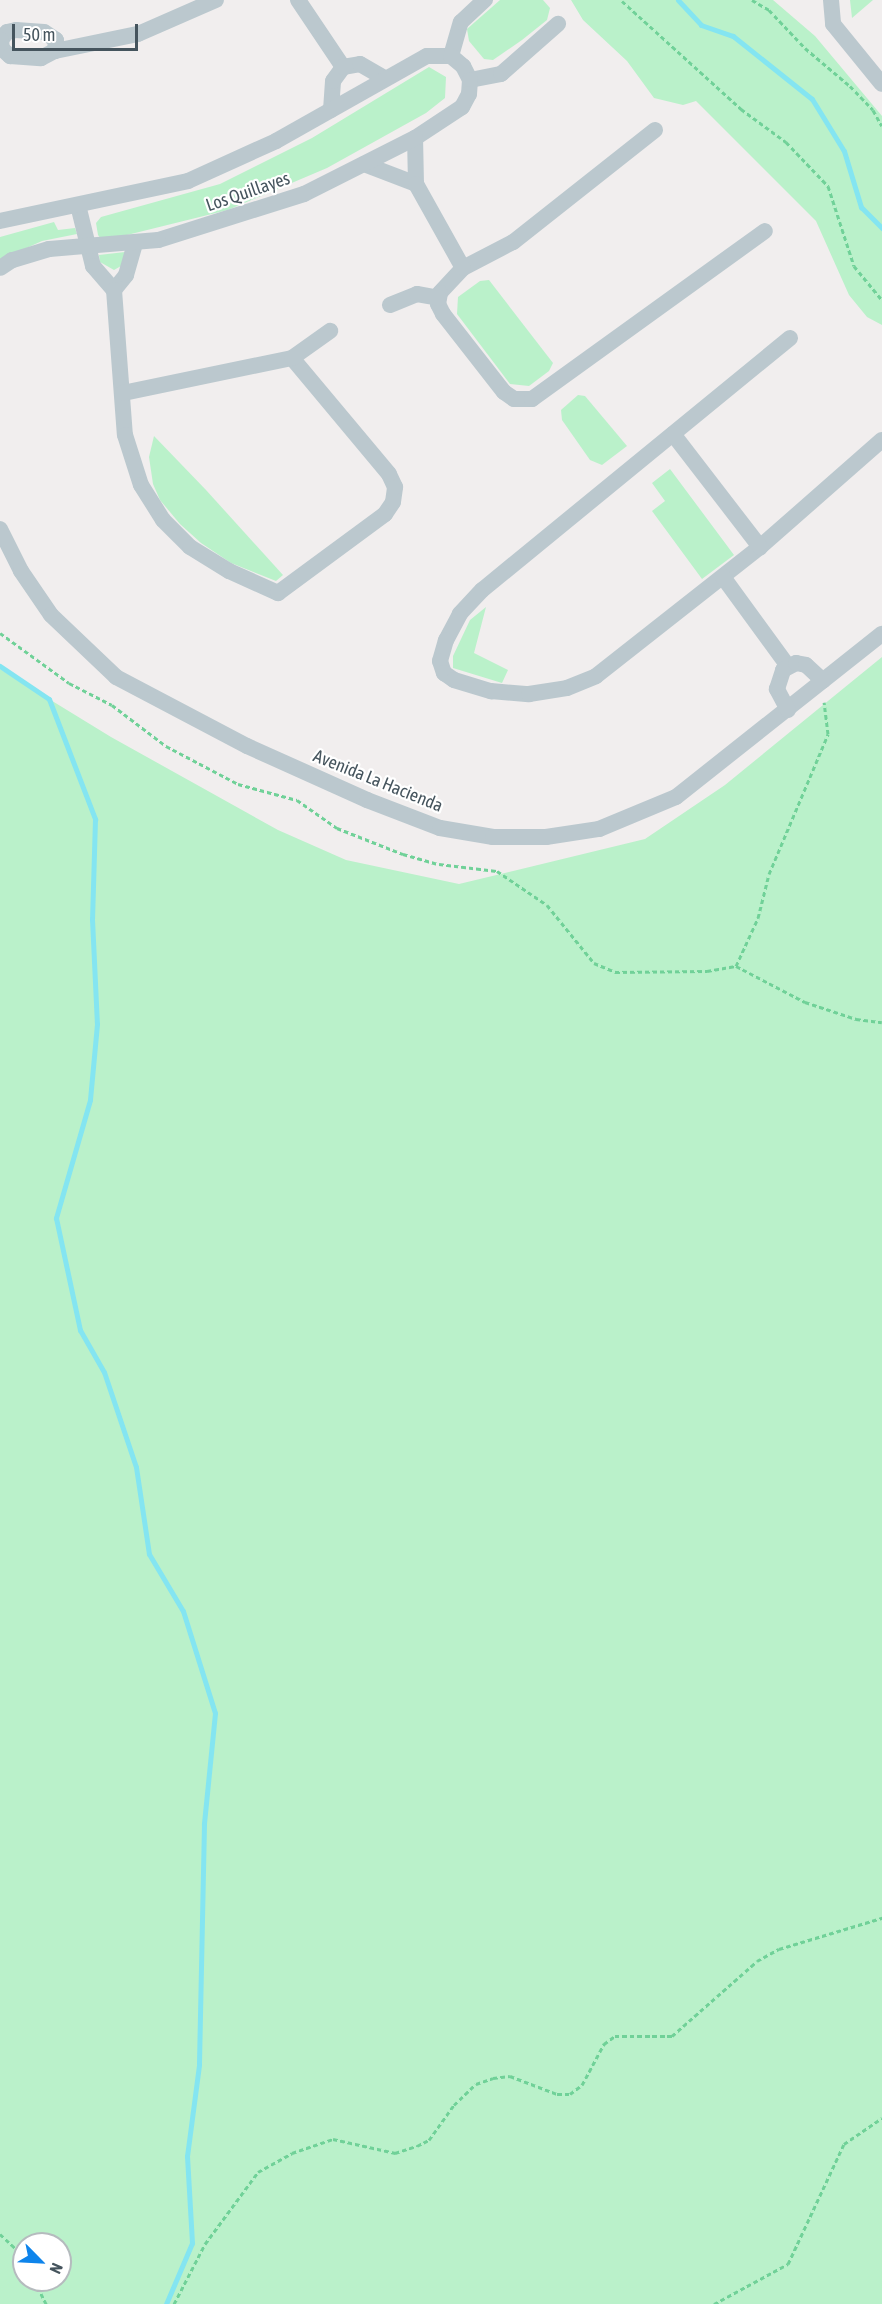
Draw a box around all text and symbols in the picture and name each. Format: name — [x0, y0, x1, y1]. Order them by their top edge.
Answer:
scale bar — [15, 12, 141, 50]
text: 50 m — [23, 24, 55, 45]
street label: Los Quillayes — [203, 168, 293, 216]
street label: Avenida La Hacienda — [310, 745, 446, 817]
north arrow — [12, 2232, 72, 2292]
text: N — [46, 2261, 67, 2276]

